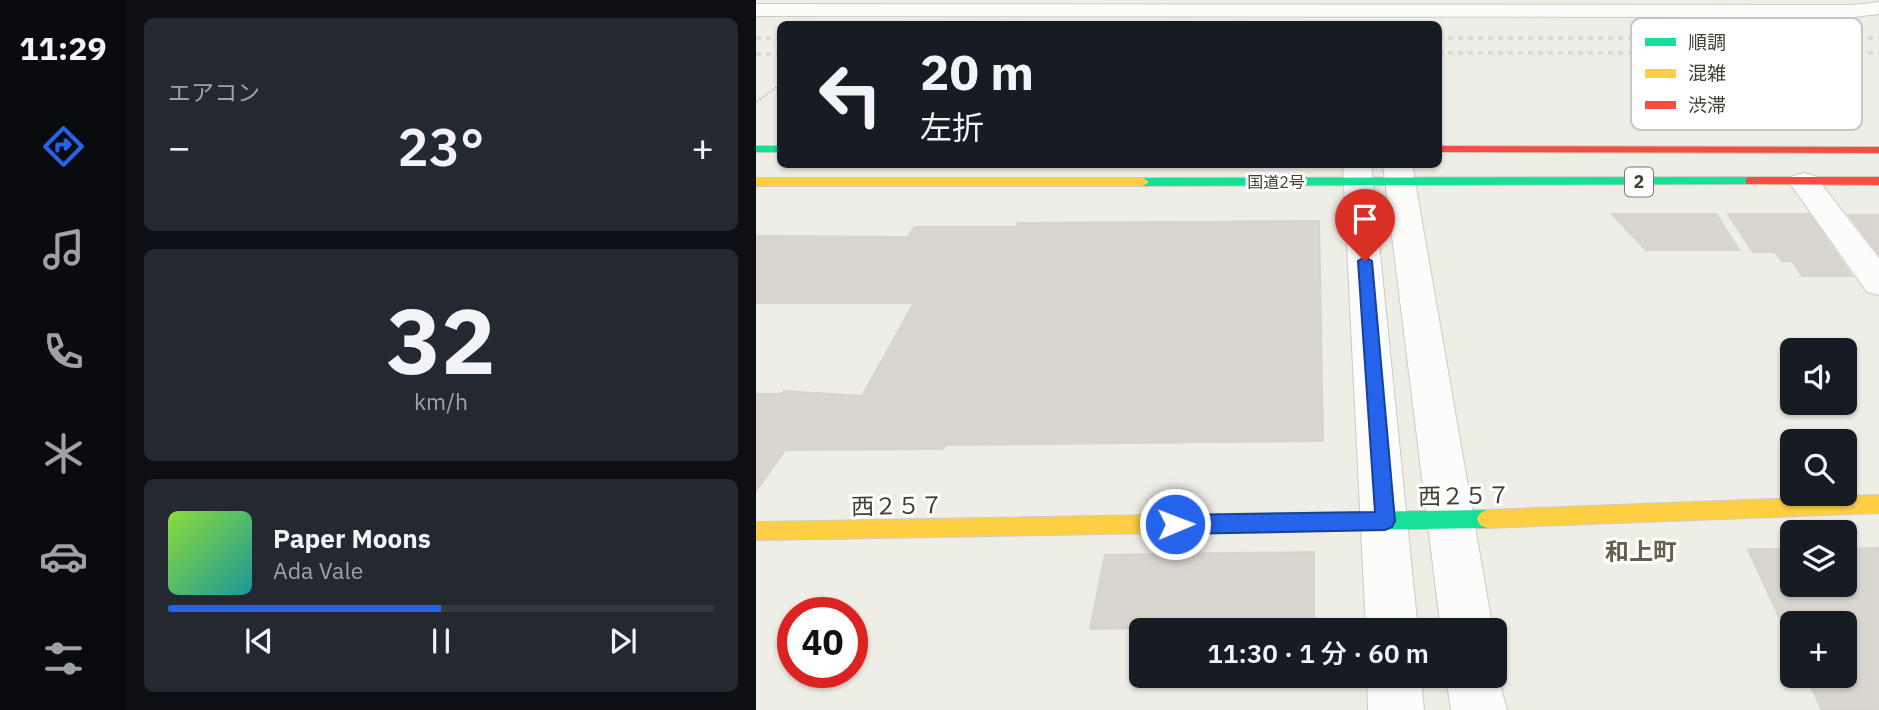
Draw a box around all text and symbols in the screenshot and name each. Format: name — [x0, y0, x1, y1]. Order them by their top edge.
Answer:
legend — [1631, 18, 1862, 130]
text: 11:29 — [19, 27, 107, 69]
text: 順調 — [1688, 30, 1726, 54]
text: 20 m — [920, 40, 1034, 103]
icon: left — [805, 49, 896, 140]
text: 混雑 — [1688, 61, 1726, 85]
text: エアコン — [168, 77, 260, 107]
text: 渋滞 — [1688, 93, 1726, 117]
text: 左折 — [920, 106, 984, 148]
text: 23° — [398, 113, 484, 180]
icon: directions — [39, 122, 88, 171]
text: − — [168, 122, 191, 171]
text: + — [691, 122, 714, 171]
road number: 2 — [1625, 168, 1653, 196]
street label: 国道2号 — [1247, 172, 1305, 192]
pin — [1335, 189, 1395, 261]
icon: arrive — [1346, 200, 1384, 238]
icon: music — [39, 225, 88, 274]
text: 32 — [386, 281, 496, 399]
icon: phone — [39, 327, 88, 376]
map controls — [1780, 338, 1857, 688]
button: sound — [1780, 338, 1857, 415]
text: km/h — [414, 386, 468, 416]
icon: climate — [39, 429, 88, 478]
button: search — [1780, 429, 1857, 506]
street label: 西２５７ — [1418, 479, 1510, 511]
position arrow — [1138, 487, 1212, 561]
street label: 西２５７ — [851, 489, 943, 521]
button: layers — [1780, 520, 1857, 597]
text: Paper Moons — [273, 521, 431, 555]
icon: car — [39, 532, 88, 581]
district label: 和上町 — [1605, 535, 1677, 567]
text: Ada Vale — [273, 555, 363, 585]
speed limit sign: 40 — [777, 597, 868, 688]
button: + — [1780, 611, 1857, 688]
icon: previous — [240, 622, 278, 660]
icon: pause — [422, 622, 460, 660]
icon: next — [604, 622, 642, 660]
icon: filters — [39, 634, 88, 683]
text: 11:30 · 1 分 · 60 m — [1207, 636, 1429, 670]

